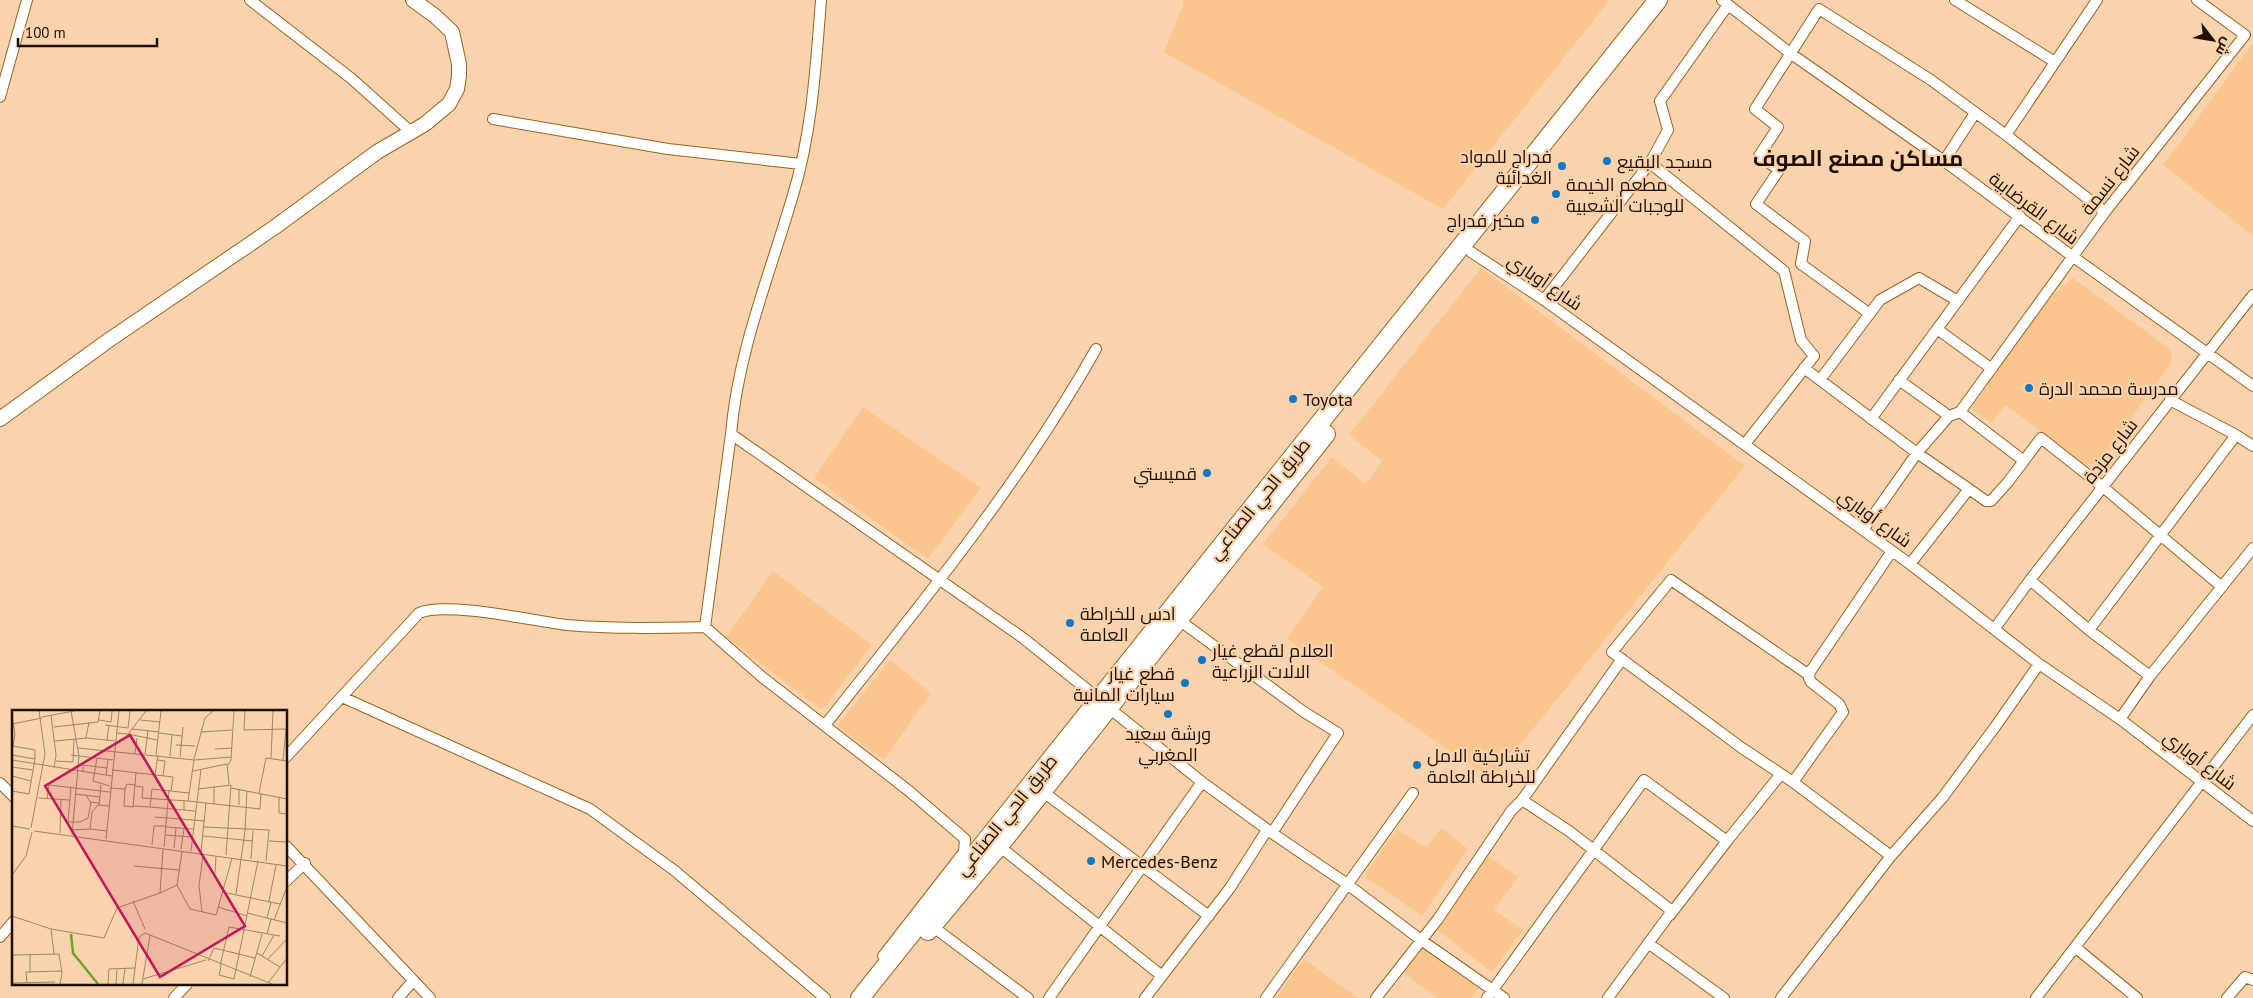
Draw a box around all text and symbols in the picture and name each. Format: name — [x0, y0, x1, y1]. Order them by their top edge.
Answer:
scale bar — [18, 15, 156, 47]
north arrow — [2188, 15, 2238, 65]
text: 100 m — [25, 23, 66, 42]
text: ش — [2212, 34, 2236, 59]
street label: شارع نسمة — [2076, 140, 2145, 220]
district label: مساكن مصنع الصوف — [1753, 144, 1963, 173]
place label: فدراج للمواد الغدائية — [1460, 145, 1552, 189]
place label: مسجد البقيع — [1617, 150, 1713, 174]
marker: مسجد البقيع — [1601, 155, 1613, 167]
marker: فدراج للمواد الغدائية — [1556, 160, 1568, 172]
street label: شارع القرضابية — [1984, 167, 2084, 250]
place label: مطعم الخيمة للوجبات الشعبية — [1566, 173, 1684, 217]
marker: مطعم الخيمة للوجبات الشعبية — [1550, 188, 1562, 200]
place label: مخبز فدراج — [1447, 209, 1525, 233]
marker: مخبز فدراج — [1529, 214, 1541, 226]
street label: شارع أوباري — [1502, 249, 1587, 318]
place label: مدرسة محمد الدرة — [2039, 377, 2179, 400]
marker: مدرسة محمد الدرة — [2023, 382, 2035, 394]
place label: Toyota — [1303, 388, 1353, 411]
marker: Toyota — [1287, 393, 1299, 405]
street label: شارع مزدة — [2078, 414, 2143, 489]
street label: طريق الحي الصناعي — [1203, 434, 1317, 566]
place label: قميستي — [1133, 462, 1197, 488]
marker: قميستي — [1201, 467, 1213, 479]
street label: شارع أوباري — [1832, 484, 1916, 555]
place label: ادس للخراطة العامة — [1080, 602, 1176, 646]
marker: ادس للخراطة العامة — [1064, 617, 1076, 629]
place label: العلام لقطع غيار الالات الزراعية — [1211, 639, 1333, 683]
marker: العلام لقطع غيار الالات الزراعية — [1196, 654, 1208, 666]
place label: قطع غيار سيارات المانية — [1073, 662, 1175, 706]
marker: قطع غيار سيارات المانية — [1179, 677, 1191, 689]
marker: ورشة سعيد المغربي — [1162, 708, 1174, 720]
inset map — [12, 710, 288, 986]
place label: ورشة سعيد المغربي — [1125, 722, 1211, 769]
street label: شارع أوباري — [2157, 725, 2241, 797]
place label: تشاركية الامل للخراطة العامة — [1427, 744, 1536, 788]
street label: طريق الحي الصناعي — [950, 750, 1064, 882]
marker: تشاركية الامل للخراطة العامة — [1411, 759, 1423, 771]
place label: Mercedes-Benz — [1101, 850, 1218, 873]
marker: Mercedes-Benz — [1085, 855, 1097, 867]

